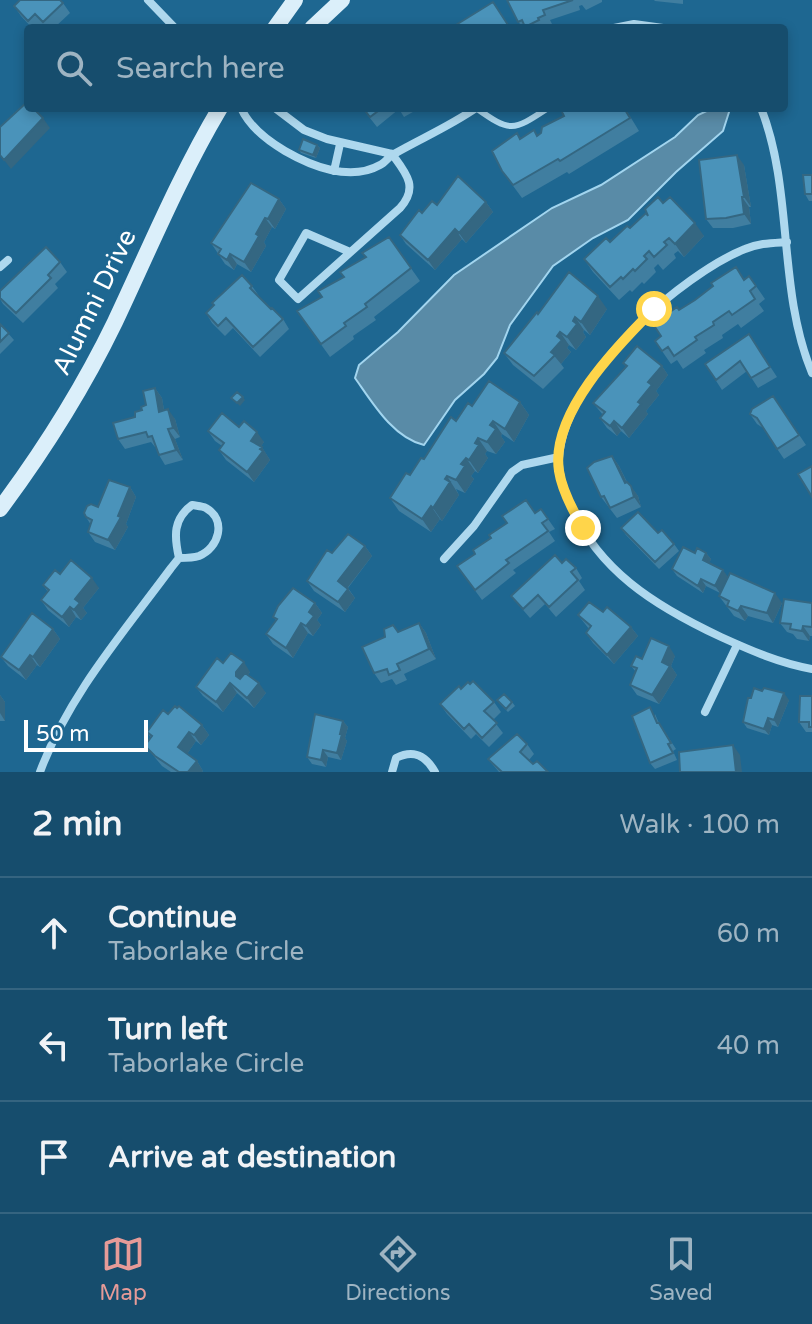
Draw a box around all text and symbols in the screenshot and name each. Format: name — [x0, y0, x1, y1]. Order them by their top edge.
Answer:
search box — [24, 24, 788, 112]
icon: search — [52, 46, 96, 90]
text: Search here — [116, 50, 285, 87]
street label: Alumni Drive — [45, 224, 143, 380]
route start — [636, 291, 672, 327]
route end — [565, 510, 601, 546]
scale bar — [24, 716, 148, 752]
text: 50 m — [36, 721, 90, 747]
text: 2 min — [32, 804, 123, 845]
text: Walk · 100 m — [620, 809, 780, 840]
text: Continue — [108, 899, 237, 936]
icon: ahead — [32, 911, 76, 955]
text: 60 m — [717, 918, 780, 949]
text: Taborlake Circle — [108, 936, 304, 967]
text: Turn left — [108, 1011, 227, 1048]
icon: left — [32, 1023, 76, 1067]
text: 40 m — [717, 1030, 780, 1061]
text: Taborlake Circle — [108, 1048, 304, 1079]
icon: arrive — [32, 1135, 76, 1179]
text: Arrive at destination — [108, 1139, 396, 1176]
tab: Map — [99, 1232, 147, 1306]
tab: Directions — [345, 1232, 451, 1306]
tab: Saved — [649, 1232, 713, 1306]

